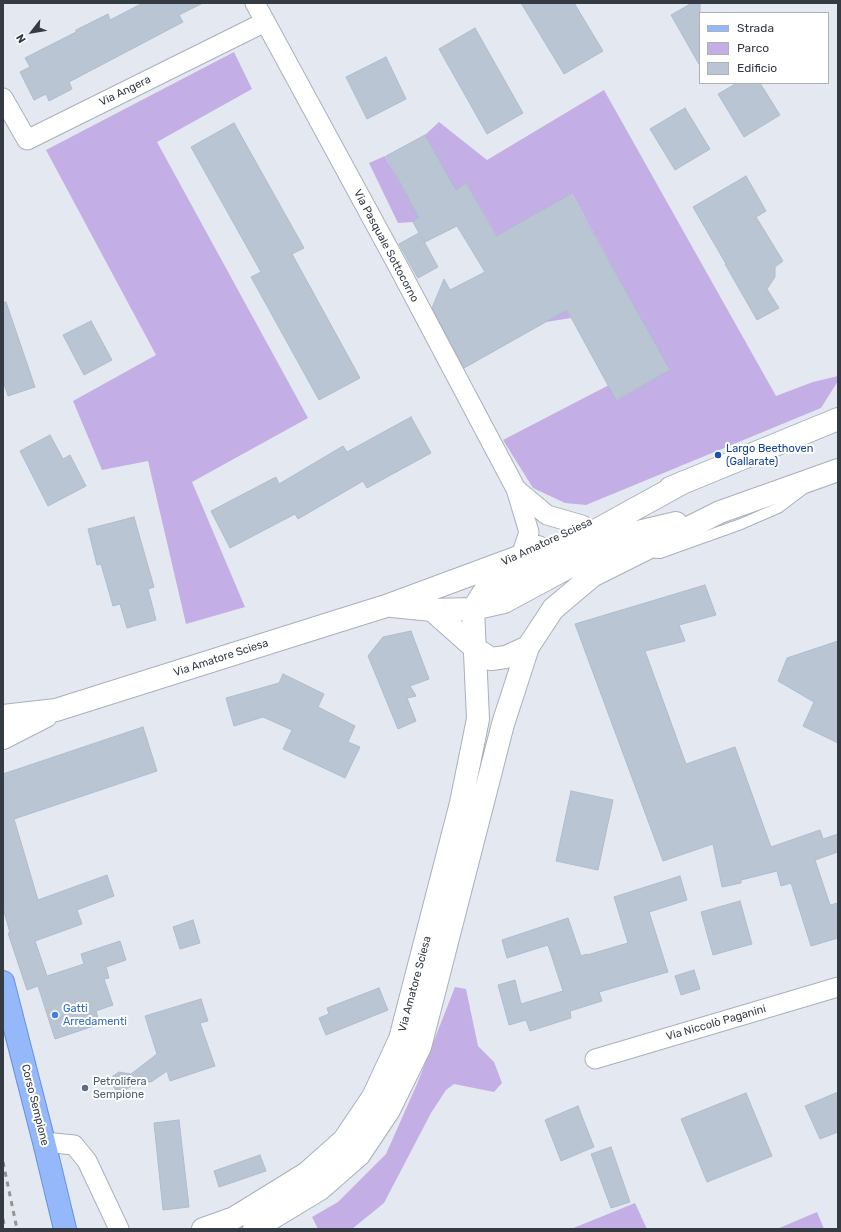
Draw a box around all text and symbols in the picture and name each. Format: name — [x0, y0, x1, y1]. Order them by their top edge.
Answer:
north arrow — [12, 12, 52, 52]
legend — [699, 12, 829, 84]
text: Strada — [737, 21, 774, 35]
text: N — [14, 32, 29, 45]
text: Parco — [737, 41, 769, 55]
text: Edificio — [737, 61, 777, 75]
street label: Via Angera — [97, 73, 153, 109]
street label: Via Pasquale Sottocorno — [351, 187, 421, 305]
place label: Largo Beethoven (Gallarate) — [726, 442, 813, 468]
marker: Largo Beethoven (Gallarate) — [713, 450, 723, 460]
street label: Via Amatore Sciesa — [499, 515, 595, 569]
street label: Via Amatore Sciesa — [172, 636, 270, 680]
street label: Via Amatore Sciesa — [396, 935, 434, 1033]
place label: Gatti Arredamenti — [63, 1002, 127, 1028]
street label: Via Niccolò Paganini — [664, 1002, 768, 1044]
marker: Gatti Arredamenti — [50, 1010, 60, 1020]
street label: Corso Sempione — [18, 1063, 52, 1147]
place label: Petrolifera Sempione — [93, 1075, 147, 1101]
marker: Petrolifera Sempione — [80, 1083, 90, 1093]

